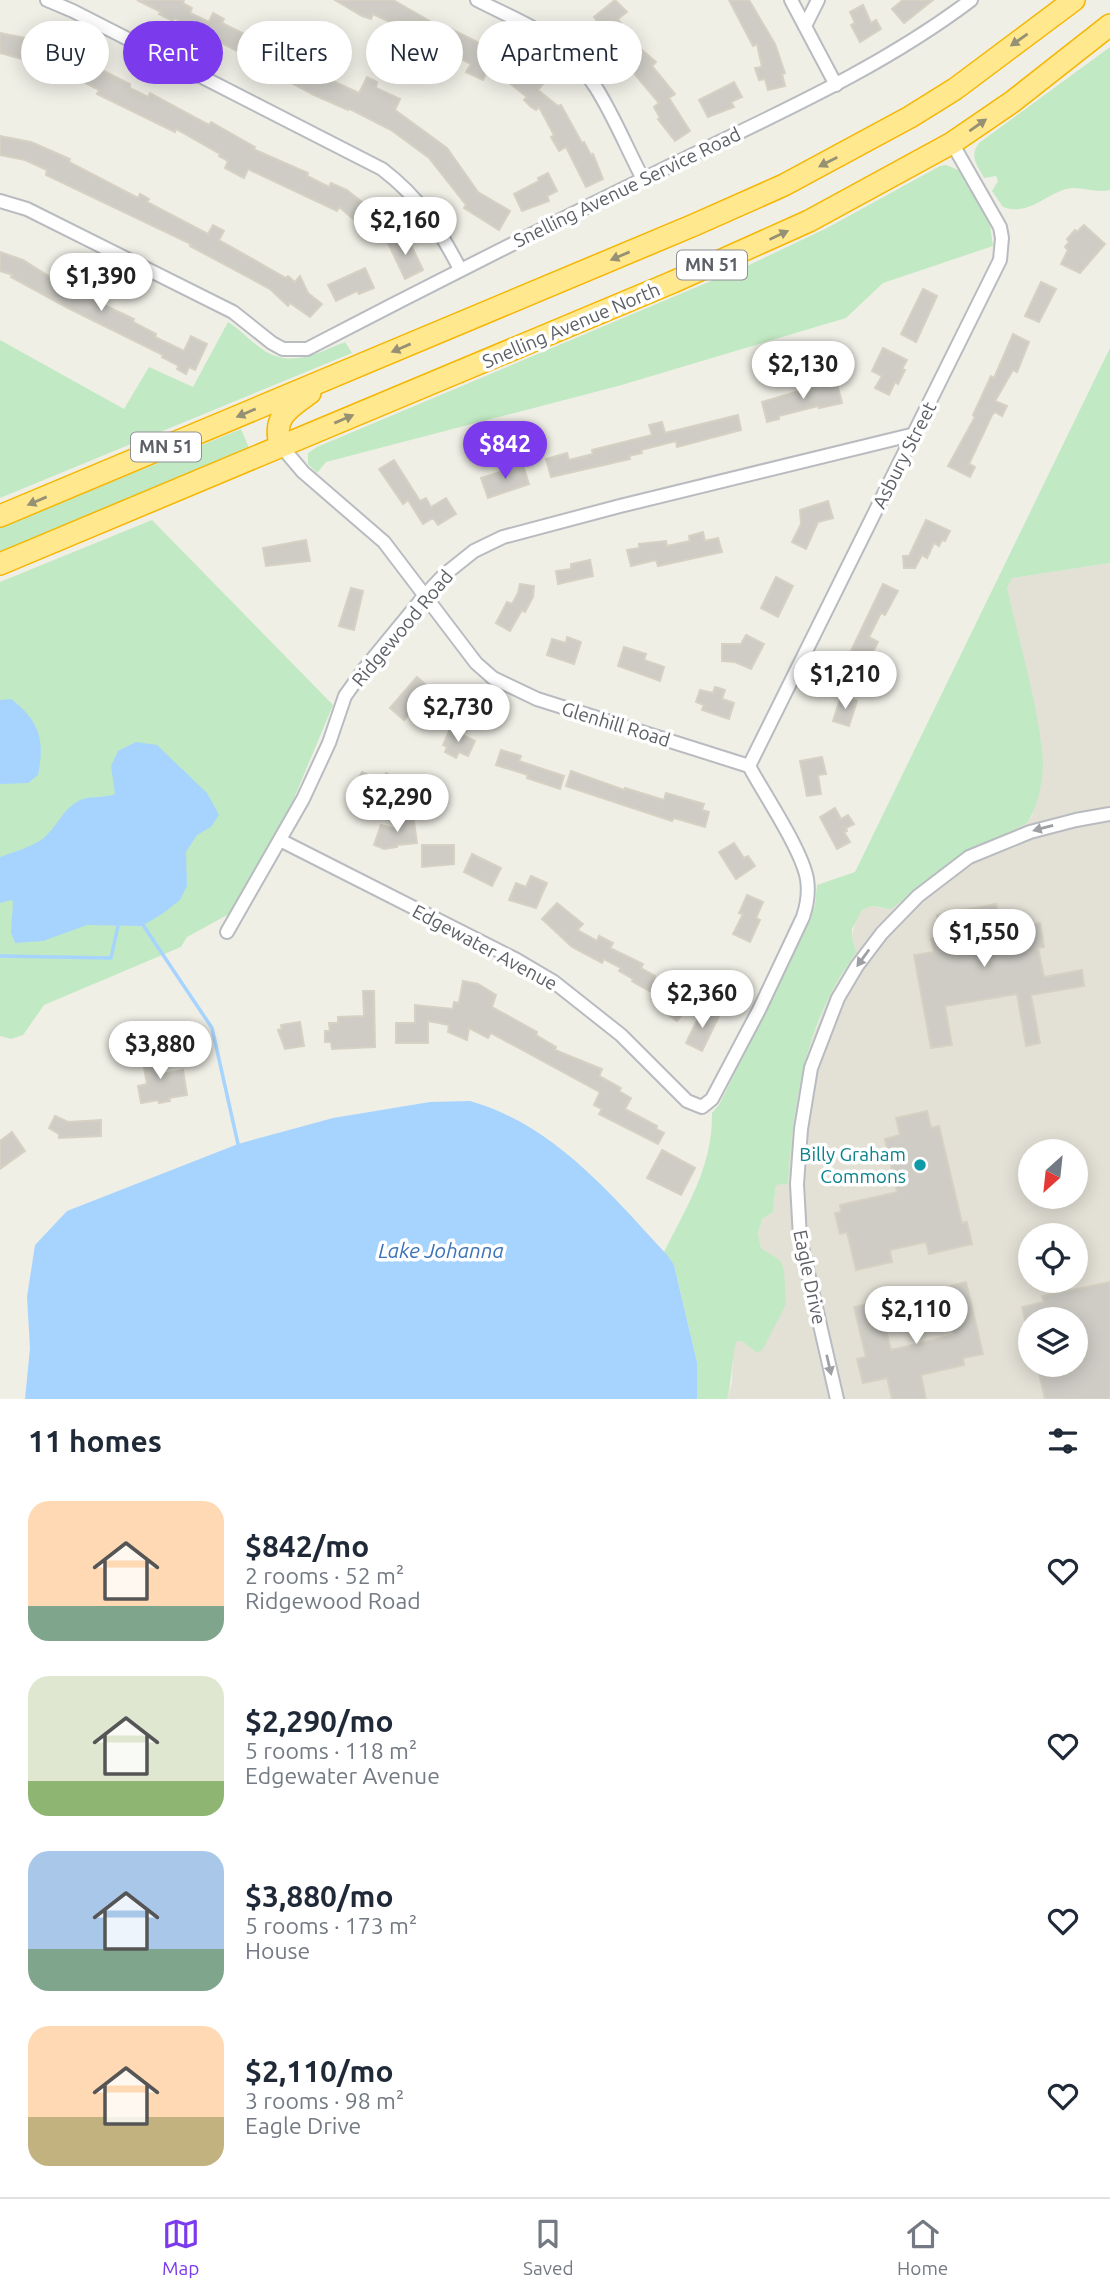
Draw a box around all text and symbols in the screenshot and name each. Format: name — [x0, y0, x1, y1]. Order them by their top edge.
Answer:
chip: Buy — [21, 21, 109, 84]
chip: Rent — [123, 21, 223, 84]
chip: Filters — [237, 21, 352, 84]
chip: New — [366, 21, 463, 84]
chip: Apartment — [477, 21, 642, 84]
one-way arrow — [1010, 33, 1028, 47]
one-way arrow — [969, 118, 987, 132]
street label: Snelling Avenue Service Road — [510, 122, 744, 252]
one-way arrow — [817, 156, 837, 168]
pin: $2,160 — [348, 198, 462, 257]
text: $2,160 — [370, 207, 440, 232]
one-way arrow — [769, 229, 789, 241]
road number: MN 51 — [677, 250, 747, 279]
one-way arrow — [610, 251, 631, 262]
pin: $1,390 — [44, 254, 158, 313]
text: $1,390 — [66, 263, 136, 288]
street label: Snelling Avenue North — [479, 278, 663, 372]
pin: $2,130 — [746, 342, 860, 401]
one-way arrow — [390, 343, 411, 354]
text: $2,130 — [768, 351, 838, 376]
street label: Asbury Street — [868, 397, 941, 512]
one-way arrow — [236, 407, 257, 418]
one-way arrow — [334, 413, 354, 425]
pin: $842 — [464, 421, 546, 481]
text: $842 — [479, 431, 531, 456]
road number: MN 51 — [131, 432, 201, 462]
one-way arrow — [26, 496, 47, 507]
street label: Ridgewood Road — [347, 565, 457, 691]
pin: $1,210 — [788, 652, 902, 711]
text: $1,210 — [810, 661, 880, 686]
pin: $2,730 — [401, 684, 515, 744]
text: $2,730 — [423, 694, 493, 719]
street label: Glenhill Road — [559, 697, 673, 751]
pin: $2,290 — [340, 774, 454, 834]
text: $2,290 — [362, 784, 432, 809]
one-way arrow — [1032, 823, 1054, 834]
street label: Edgewater Avenue — [409, 899, 561, 995]
pin: $1,550 — [927, 909, 1041, 969]
text: $1,550 — [949, 919, 1019, 944]
one-way arrow — [856, 949, 870, 967]
pin: $2,360 — [645, 970, 759, 1030]
text: $2,360 — [667, 980, 737, 1005]
pin: $3,880 — [103, 1021, 217, 1081]
text: $3,880 — [125, 1031, 195, 1056]
north arrow — [1018, 1139, 1088, 1209]
map controls — [1018, 1139, 1088, 1377]
place label: Billy Graham Commons — [799, 1143, 906, 1187]
marker: Billy Graham Commons — [912, 1157, 928, 1173]
button: locate — [1018, 1223, 1088, 1293]
street label: Eagle Drive — [789, 1228, 831, 1326]
water label: Lake Johanna — [378, 1238, 504, 1262]
pin: $2,110 — [859, 1286, 973, 1346]
text: $2,110 — [881, 1296, 951, 1321]
button: layers — [1018, 1307, 1088, 1377]
one-way arrow — [824, 1354, 835, 1376]
icon: filters — [1044, 1422, 1082, 1460]
text: 11 homes — [28, 1424, 162, 1458]
icon: home — [84, 1529, 168, 1613]
text: $842/mo — [245, 1529, 369, 1563]
icon: heart — [1044, 1552, 1082, 1590]
text: 2 rooms · 52 m² — [245, 1563, 404, 1588]
text: Ridgewood Road — [245, 1588, 421, 1613]
icon: home — [84, 1704, 168, 1788]
text: $2,290/mo — [245, 1704, 394, 1738]
icon: heart — [1044, 1727, 1082, 1765]
text: 5 rooms · 118 m² — [245, 1738, 417, 1763]
text: Edgewater Avenue — [245, 1763, 440, 1788]
icon: home — [84, 1879, 168, 1963]
text: $3,880/mo — [245, 1879, 394, 1913]
icon: heart — [1044, 1902, 1082, 1940]
text: 5 rooms · 173 m² — [245, 1913, 417, 1938]
text: House — [245, 1938, 310, 1963]
icon: home — [84, 2054, 168, 2138]
text: $2,110/mo — [245, 2054, 394, 2088]
icon: heart — [1044, 2077, 1082, 2115]
text: 3 rooms · 98 m² — [245, 2088, 404, 2113]
text: Eagle Drive — [245, 2113, 361, 2138]
tab: Map — [162, 2215, 200, 2279]
tab: Saved — [523, 2215, 574, 2279]
tab: Home — [897, 2215, 948, 2279]

